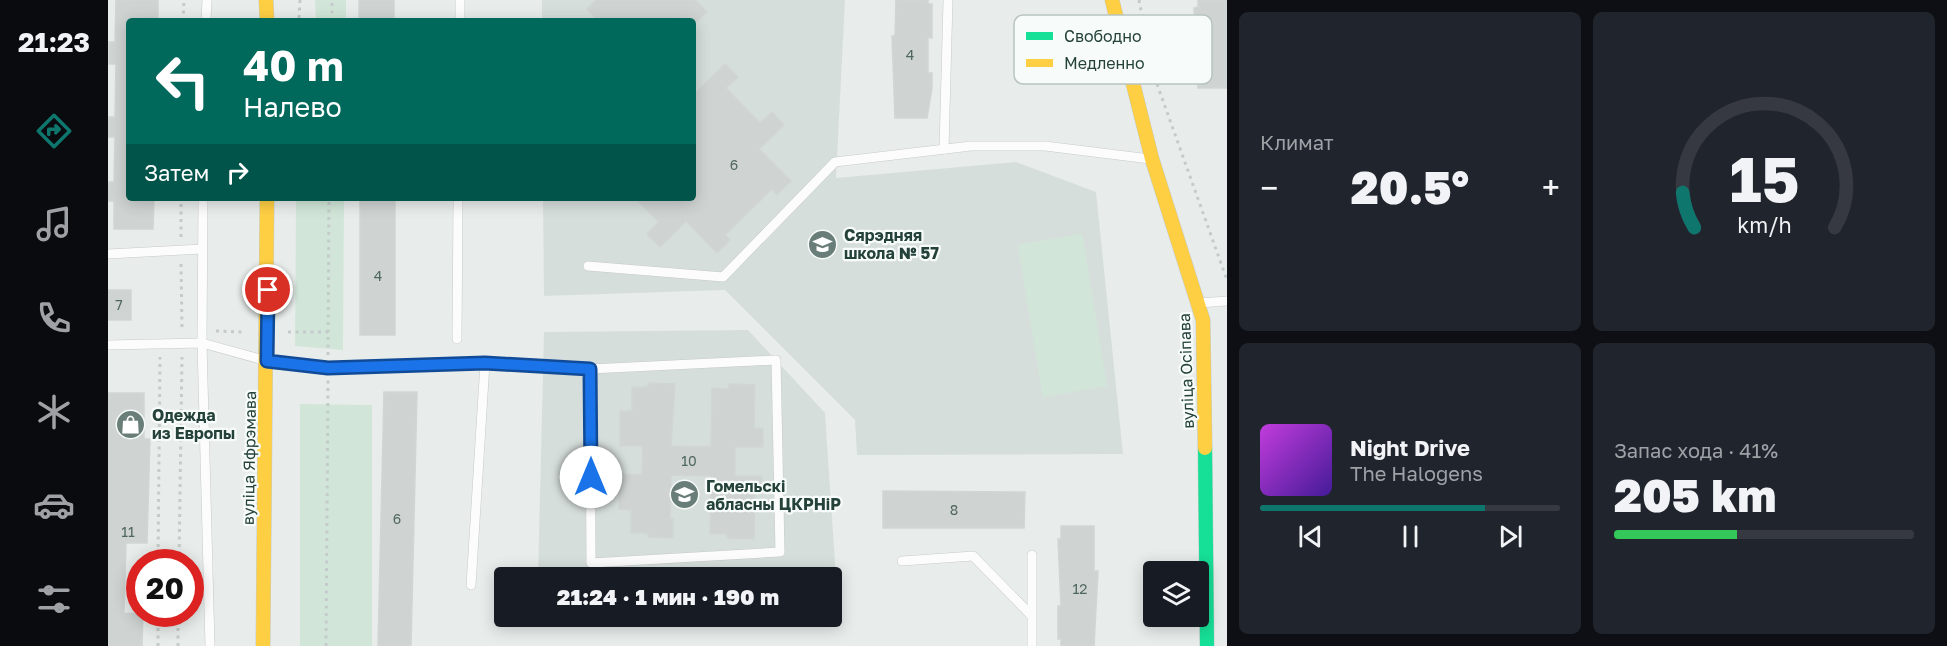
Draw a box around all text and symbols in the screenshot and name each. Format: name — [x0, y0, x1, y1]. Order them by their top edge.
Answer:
legend — [1014, 15, 1212, 84]
text: 21:23 — [18, 26, 90, 58]
text: Свободно — [1064, 26, 1142, 46]
text: 40 m — [243, 40, 344, 90]
icon: left — [144, 42, 222, 120]
house number: 4 — [906, 46, 914, 63]
text: Медленно — [1064, 53, 1145, 73]
text: Налево — [243, 91, 342, 123]
icon: directions — [33, 110, 75, 152]
text: Климат — [1260, 130, 1334, 154]
text: 15 — [1729, 141, 1799, 216]
icon: right — [221, 156, 254, 189]
house number: 6 — [730, 156, 738, 173]
text: Затем — [144, 159, 209, 186]
text: 20.5° — [1351, 160, 1469, 214]
text: − — [1260, 168, 1278, 207]
text: + — [1542, 168, 1560, 207]
icon: music — [33, 203, 75, 245]
text: km/h — [1737, 213, 1791, 239]
place label: Сярэдняя школа № 57 — [844, 225, 939, 263]
school or university icon: Сярэдняя школа № 57 — [807, 228, 839, 260]
pin — [242, 264, 293, 315]
house number: 4 — [374, 267, 382, 284]
icon: arrive — [251, 273, 284, 306]
house number: 7 — [115, 296, 123, 313]
icon: phone — [33, 297, 75, 339]
street label: вуліца Осіпава — [1174, 313, 1198, 429]
icon: climate — [33, 391, 75, 433]
street label: вуліца Яфрэмава — [238, 391, 260, 525]
place label: Одежда из Европы — [152, 405, 235, 443]
shop icon: Одежда из Европы — [115, 408, 147, 440]
text: Night Drive — [1350, 434, 1470, 461]
text: Запас хода · 41% — [1614, 438, 1778, 462]
position arrow — [559, 445, 623, 509]
house number: 10 — [681, 452, 697, 469]
text: The Halogens — [1350, 461, 1483, 485]
text: 205 km — [1614, 468, 1776, 522]
place label: Гомельскі абласны ЦКРНіР — [706, 476, 841, 514]
school or university icon: Гомельскі абласны ЦКРНіР — [669, 479, 701, 511]
icon: car — [33, 484, 75, 526]
house number: 8 — [950, 501, 958, 518]
house number: 6 — [393, 510, 401, 527]
icon: previous — [1294, 520, 1327, 553]
icon: pause — [1394, 520, 1427, 553]
icon: next — [1494, 520, 1527, 553]
house number: 11 — [121, 523, 135, 540]
speed limit sign: 20 — [126, 549, 204, 627]
map controls — [1143, 561, 1209, 627]
button: layers — [1143, 561, 1209, 627]
icon: filters — [33, 578, 75, 620]
house number: 12 — [1073, 580, 1087, 597]
text: 21:24 · 1 мин · 190 m — [557, 583, 779, 610]

